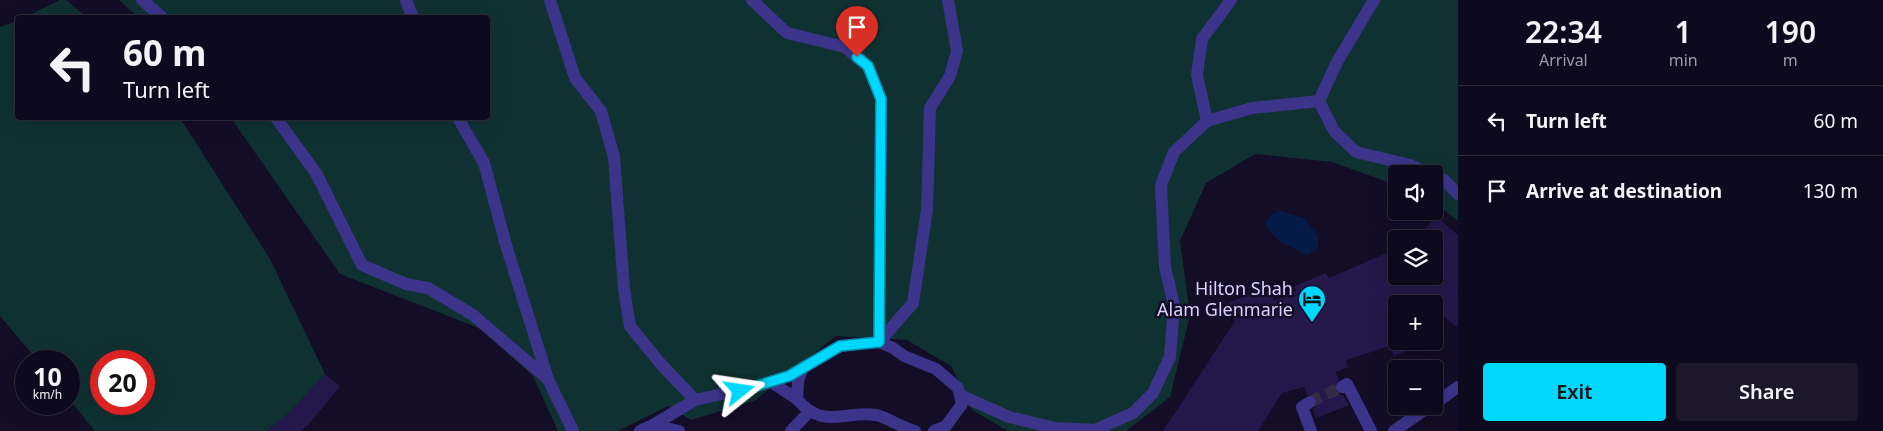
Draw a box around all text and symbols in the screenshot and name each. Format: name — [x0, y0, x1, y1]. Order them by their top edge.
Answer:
pin — [836, 6, 878, 57]
text: 22:34 — [1525, 11, 1602, 52]
text: 1 — [1675, 11, 1692, 52]
text: 190 — [1765, 11, 1816, 52]
icon: arrive — [843, 13, 871, 41]
text: 60 m — [123, 29, 206, 76]
icon: left — [40, 35, 105, 100]
text: Arrival — [1539, 49, 1588, 71]
text: min — [1669, 49, 1698, 71]
text: m — [1783, 49, 1798, 71]
text: Turn left — [123, 74, 210, 104]
icon: left — [1483, 107, 1511, 135]
text: Turn left — [1526, 108, 1607, 134]
text: 60 m — [1814, 108, 1858, 134]
map controls — [1388, 165, 1443, 415]
button: sound — [1388, 165, 1443, 220]
icon: arrive — [1483, 177, 1511, 205]
text: Arrive at destination — [1526, 178, 1722, 204]
text: 130 m — [1803, 178, 1858, 204]
button: layers — [1388, 230, 1443, 285]
place label: Hilton Shah Alam Glenmarie — [1157, 276, 1293, 321]
hotel icon: Hilton Shah Alam Glenmarie — [1297, 284, 1327, 323]
button: + — [1388, 295, 1443, 350]
speed limit sign: 20 — [90, 350, 155, 415]
text: 10 — [33, 359, 62, 393]
button: − — [1388, 360, 1443, 415]
button: Exit — [1483, 363, 1666, 421]
button: Share — [1676, 363, 1858, 421]
position arrow — [713, 364, 765, 416]
text: km/h — [33, 386, 62, 403]

